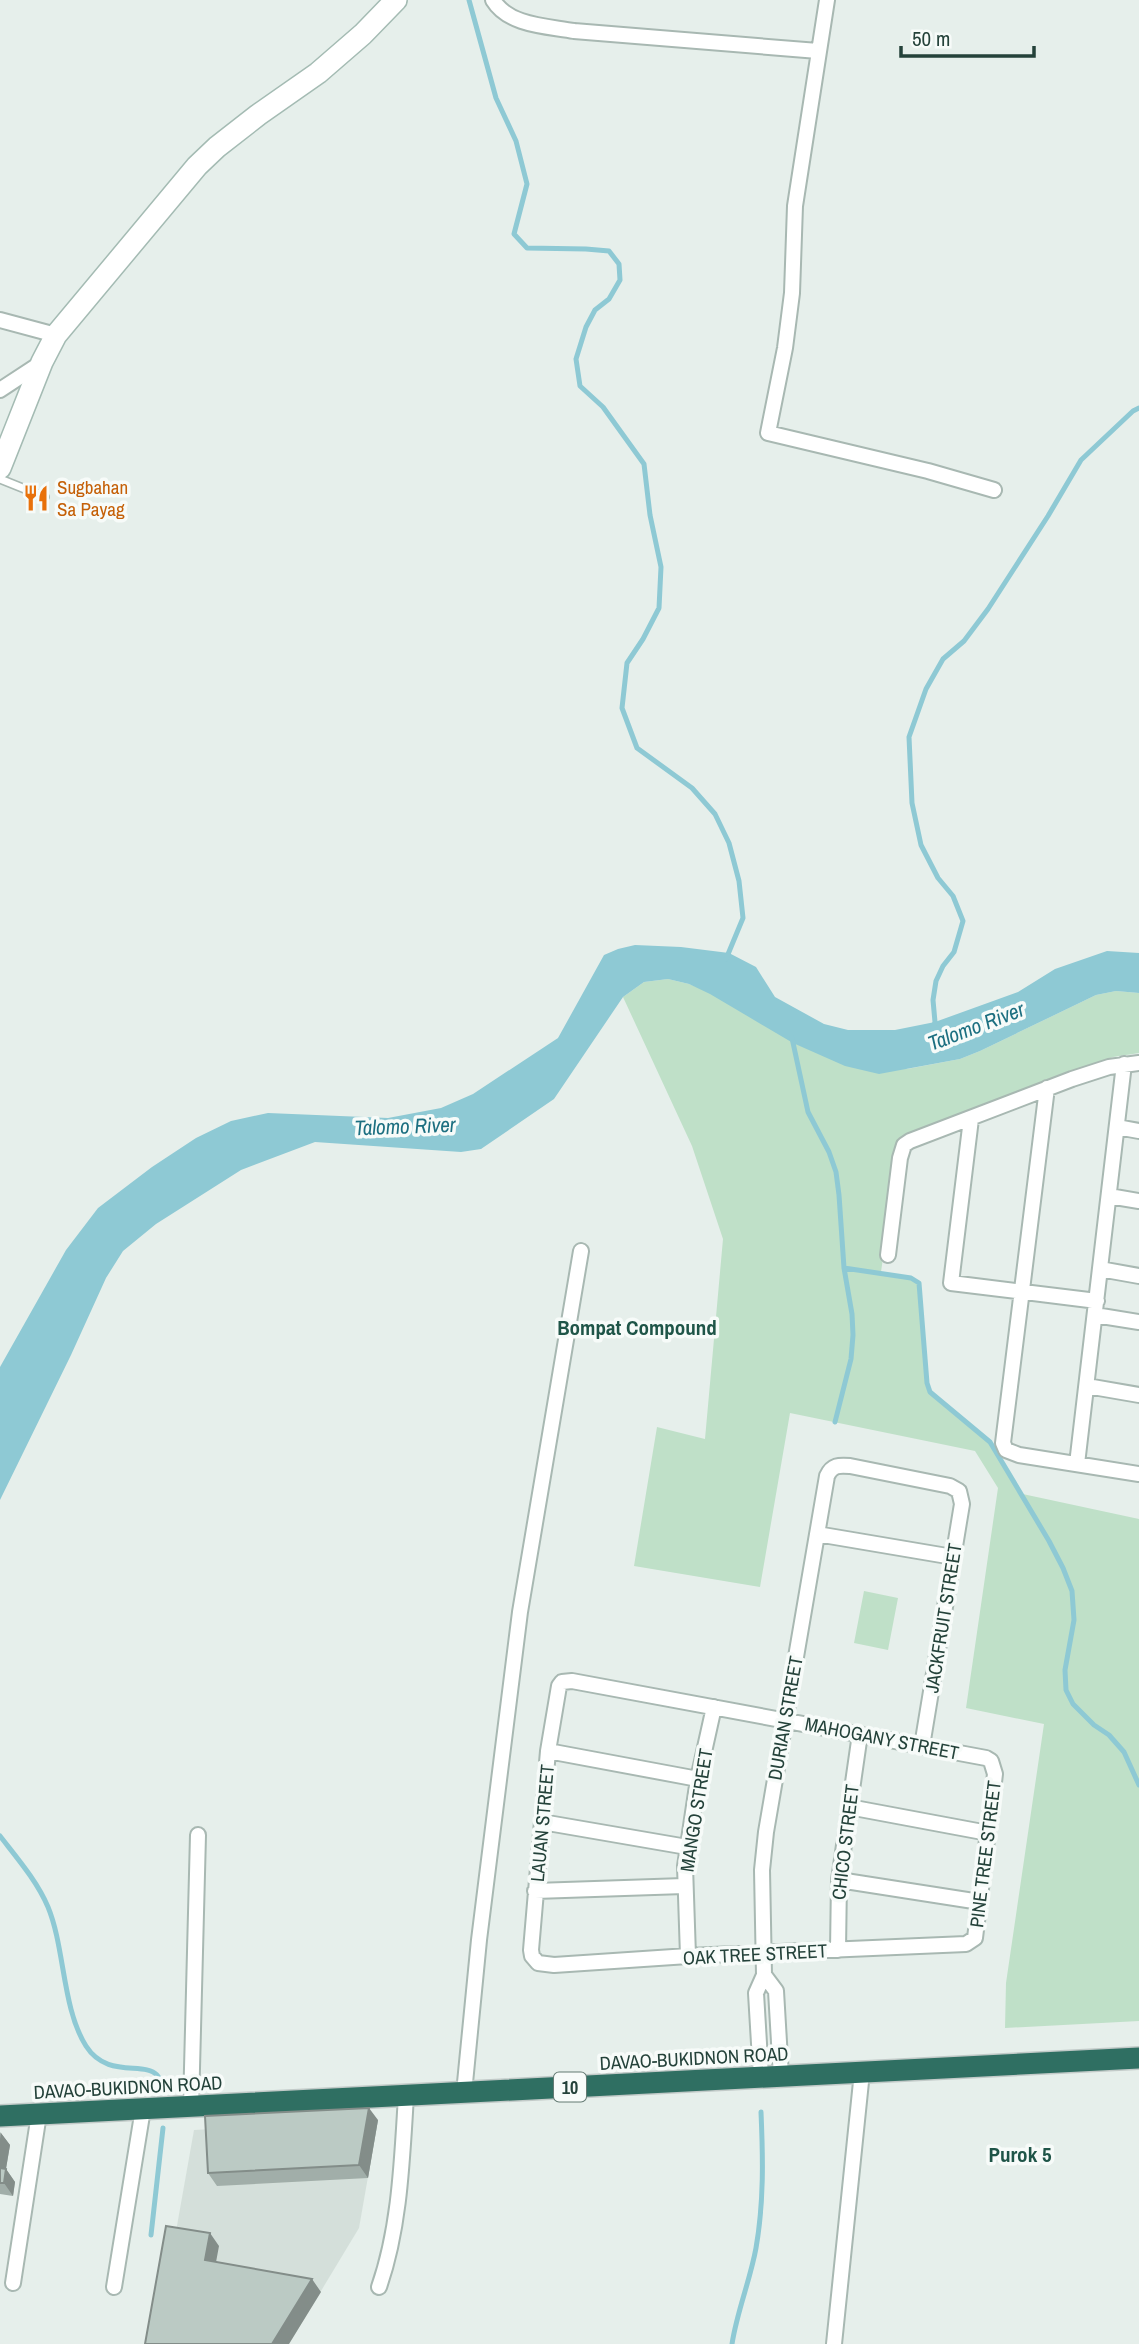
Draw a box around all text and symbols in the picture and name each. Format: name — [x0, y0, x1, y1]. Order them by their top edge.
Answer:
scale bar — [901, 14, 1034, 58]
text: 50 m — [912, 24, 950, 53]
place label: Sugbahan Sa Payag — [57, 474, 128, 522]
restaurant icon: Sugbahan Sa Payag — [21, 483, 51, 513]
water label: Talomo River — [924, 994, 1030, 1058]
water label: Talomo River — [354, 1110, 457, 1142]
district label: Bompat Compound — [557, 1313, 717, 1342]
street label: JACKFRUIT STREET — [918, 1541, 968, 1695]
street label: DURIAN STREET — [761, 1653, 809, 1782]
street label: MAHOGANY STREET — [803, 1710, 962, 1766]
street label: MANGO STREET — [673, 1746, 719, 1874]
street label: LAUAN STREET — [524, 1763, 560, 1883]
street label: PINE TREE STREET — [963, 1779, 1007, 1929]
street label: CHICO STREET — [825, 1782, 865, 1901]
street label: OAK TREE STREET — [682, 1937, 828, 1971]
street label: DAVAO-BUKIDNON ROAD — [599, 2040, 789, 2076]
street label: DAVAO-BUKIDNON ROAD — [33, 2069, 223, 2105]
road number: 10 — [554, 2073, 586, 2102]
district label: Purok 5 — [988, 2140, 1052, 2169]

